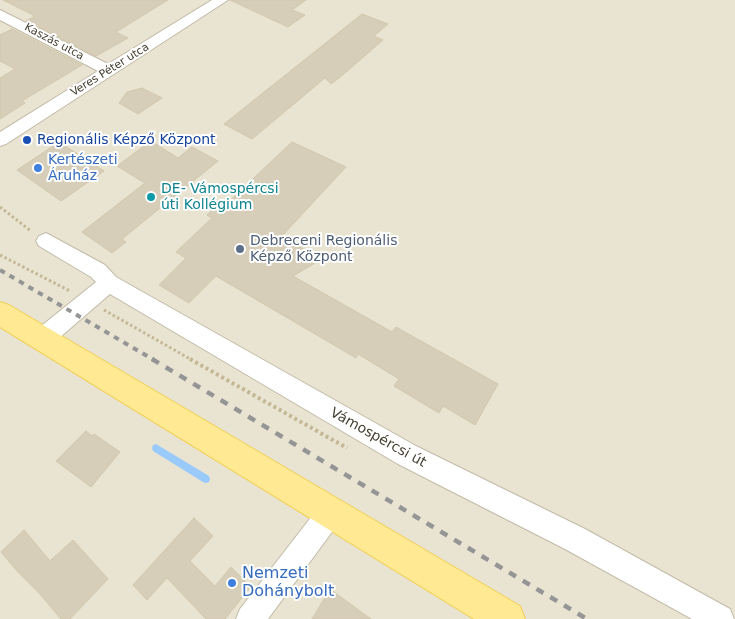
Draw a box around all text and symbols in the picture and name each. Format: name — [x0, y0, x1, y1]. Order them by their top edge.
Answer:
street label: Kaszás utca — [22, 21, 86, 63]
street label: Veres Péter utca — [68, 41, 152, 99]
place label: Regionális Képző Központ — [37, 132, 216, 148]
marker: Regionális Képző Központ — [21, 134, 33, 146]
place label: Kertészeti Áruház — [48, 152, 118, 184]
marker: Kertészeti Áruház — [32, 162, 44, 174]
place label: DE- Vámospércsi úti Kollégium — [161, 181, 279, 213]
marker: DE- Vámospércsi úti Kollégium — [145, 191, 157, 203]
place label: Debreceni Regionális Képző Központ — [250, 233, 397, 266]
marker: Debreceni Regionális Képző Központ — [234, 243, 246, 255]
street label: Vámospércsi út — [327, 405, 429, 471]
place label: Nemzeti Dohánybolt — [242, 564, 334, 602]
marker: Nemzeti Dohánybolt — [226, 577, 238, 589]

